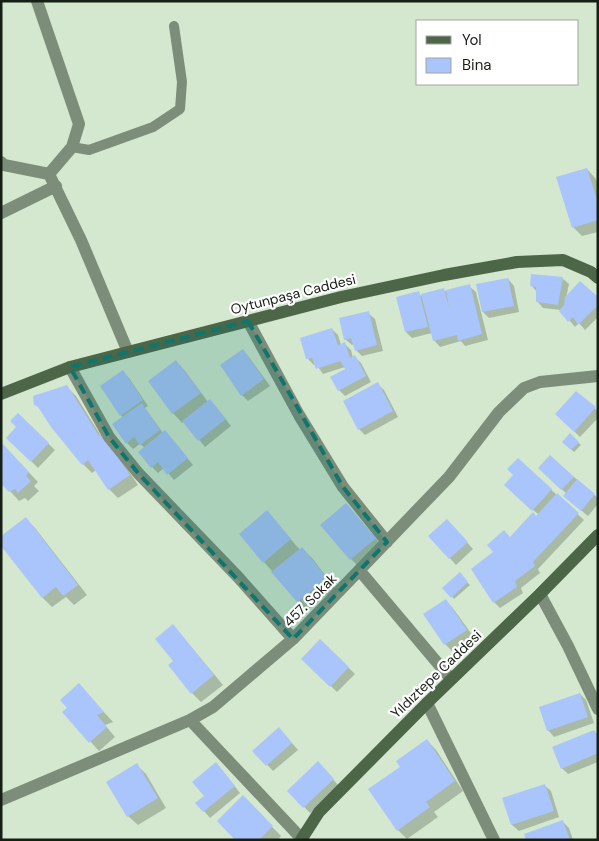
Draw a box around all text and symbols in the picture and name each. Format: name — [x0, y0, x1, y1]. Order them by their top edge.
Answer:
legend — [416, 20, 579, 85]
text: Yol — [462, 30, 482, 50]
text: Bina — [462, 55, 491, 75]
street label: Oytunpaşa Caddesi — [228, 270, 358, 318]
street label: 457. Sokak — [280, 570, 340, 630]
street label: Yıldıztepe Caddesi — [387, 626, 485, 722]

